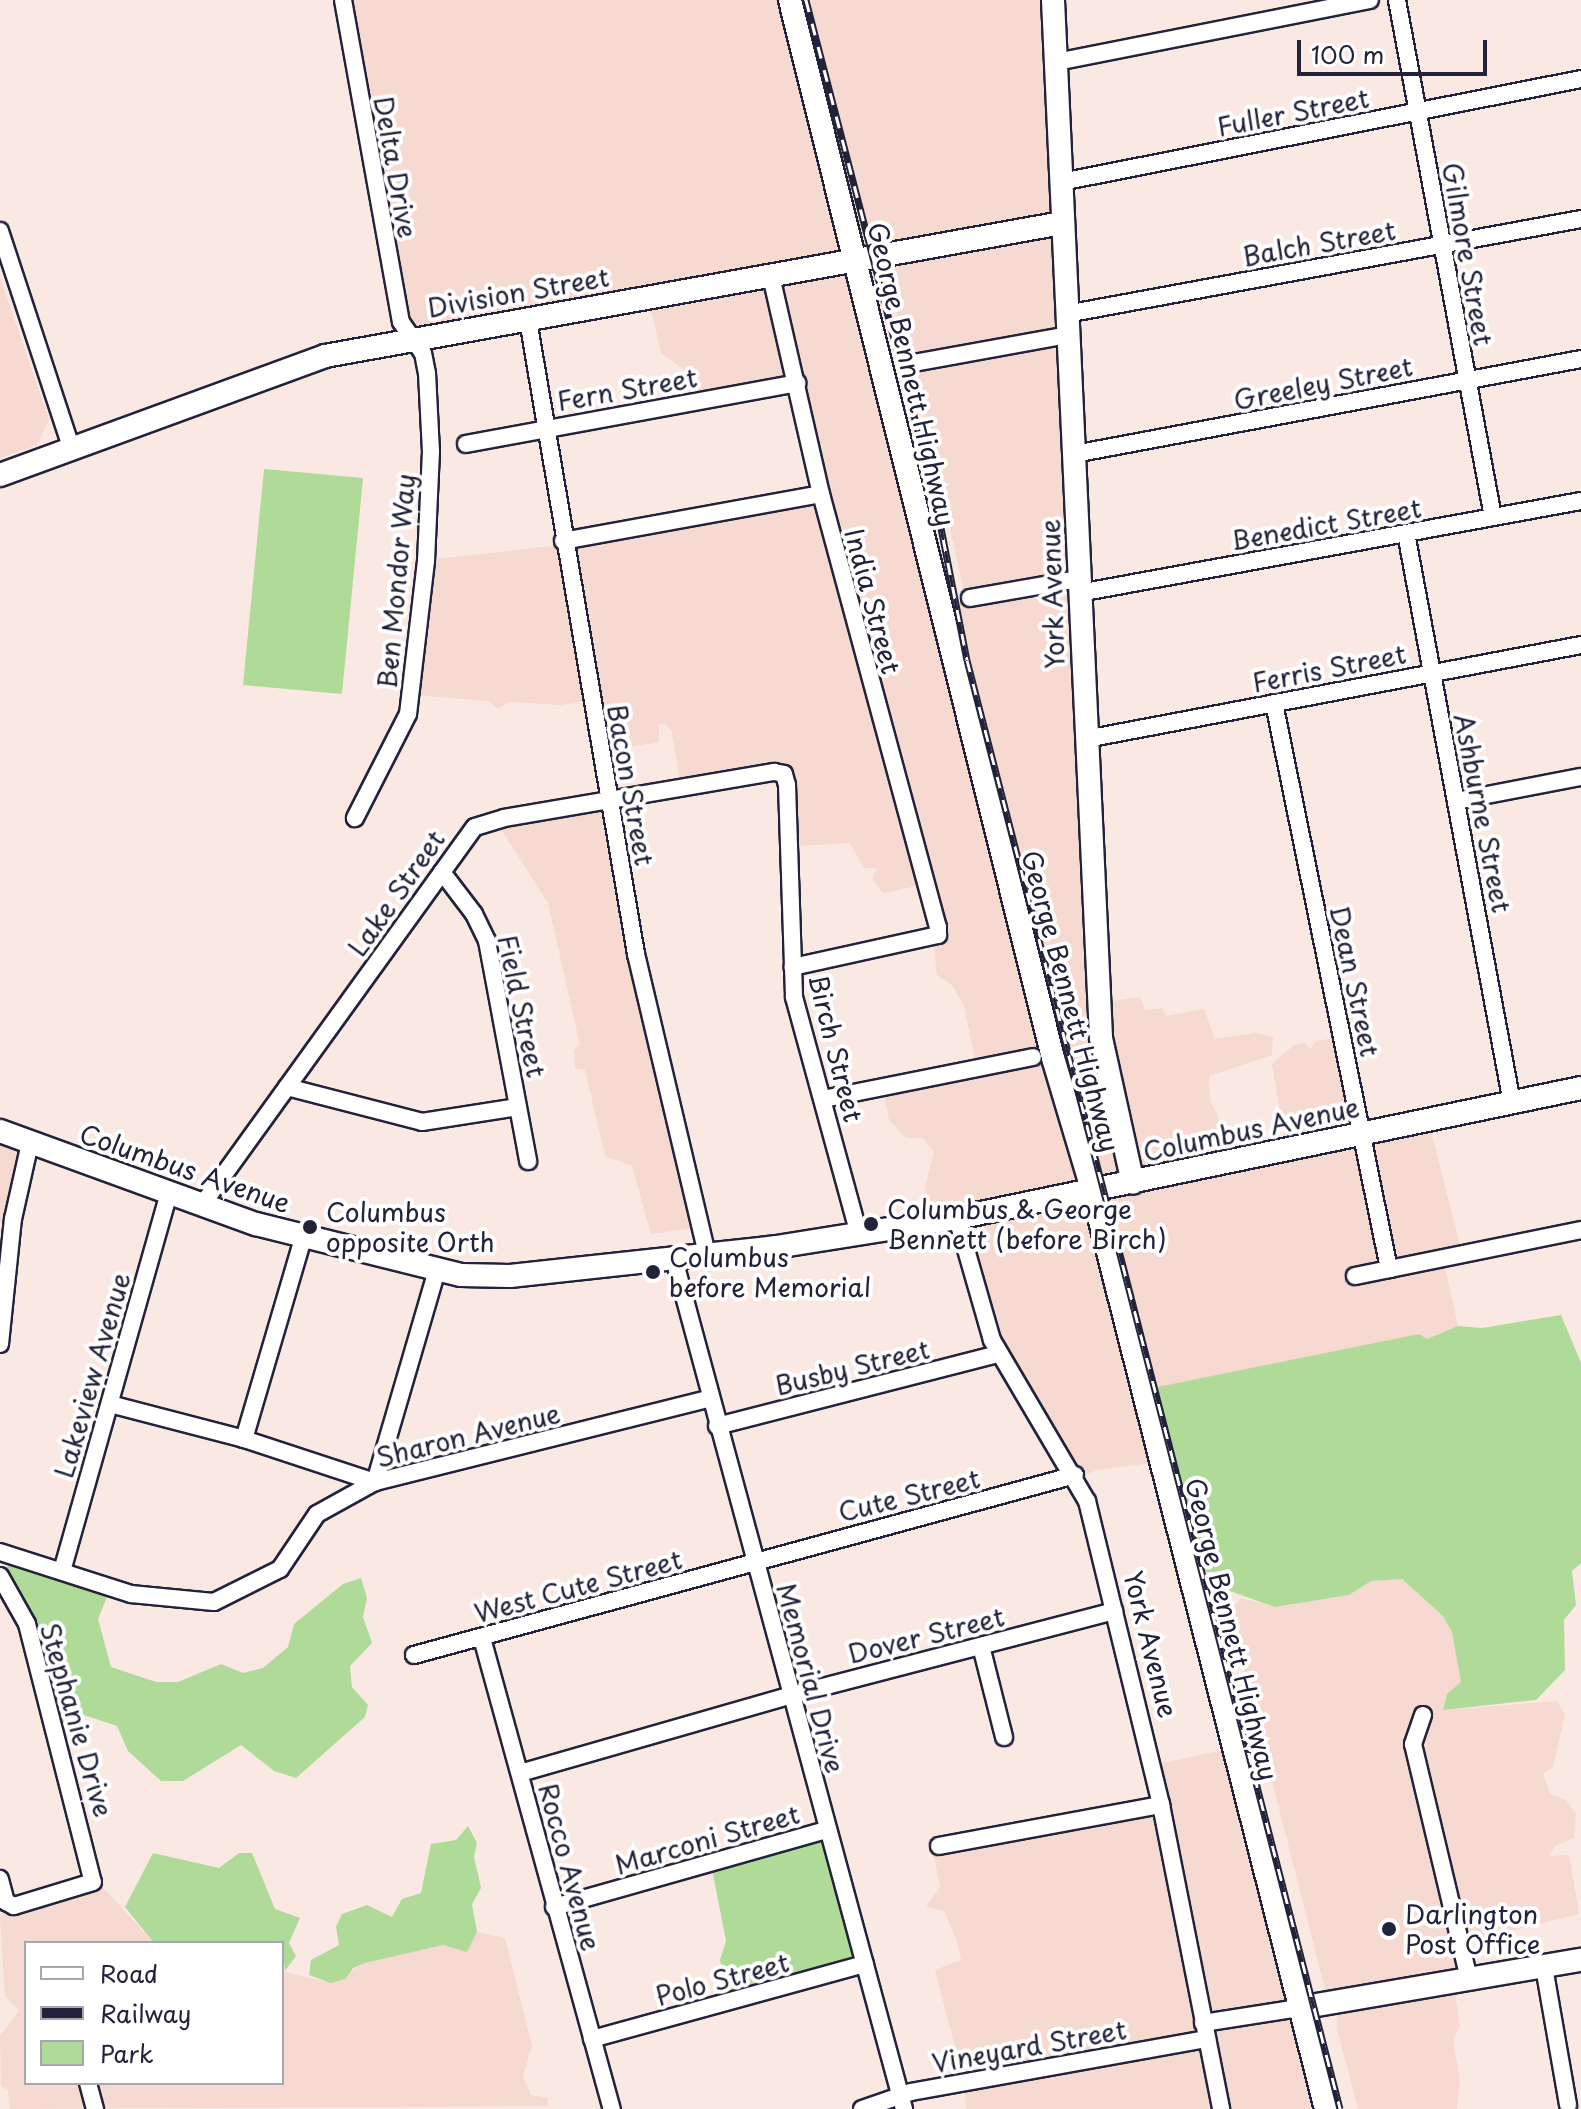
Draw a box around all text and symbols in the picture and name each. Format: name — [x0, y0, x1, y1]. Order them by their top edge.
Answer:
scale bar — [1301, 24, 1491, 74]
text: 100 m — [1311, 36, 1384, 72]
street label: Fuller Street — [1213, 82, 1373, 142]
street label: Delta Drive — [368, 94, 424, 240]
street label: Gilmore Street — [1436, 160, 1500, 348]
street label: Balch Street — [1240, 214, 1398, 272]
street label: George Bennett Highway — [861, 217, 963, 531]
street label: Division Street — [425, 261, 611, 323]
street label: Greeley Street — [1229, 350, 1417, 416]
street label: Fern Street — [554, 361, 700, 417]
street label: Ben Mondor Way — [371, 473, 421, 689]
street label: Benedict Street — [1228, 492, 1424, 556]
street label: York Avenue — [1034, 518, 1070, 670]
street label: India Street — [839, 525, 907, 677]
street label: Ferris Street — [1250, 638, 1408, 698]
street label: Bacon Street — [602, 702, 660, 868]
street label: Ashburne Street — [1448, 710, 1518, 916]
street label: Lake Street — [341, 824, 451, 962]
street label: George Bennett Highway — [1015, 845, 1127, 1157]
street label: Dean Street — [1324, 903, 1386, 1059]
street label: Field Street — [492, 932, 552, 1080]
street label: Birch Street — [802, 970, 870, 1126]
street label: Columbus Avenue — [1142, 1091, 1360, 1167]
street label: Columbus Avenue — [77, 1118, 293, 1218]
place label: Columbus & George Bennett (before Birch) — [887, 1193, 1166, 1254]
place label: Columbus opposite Orth — [326, 1196, 497, 1258]
marker: Columbus & George Bennett (before Birch) — [862, 1215, 880, 1233]
marker: Columbus opposite Orth — [301, 1218, 319, 1236]
place label: Columbus before Memorial — [669, 1241, 874, 1302]
marker: Columbus before Memorial — [644, 1263, 662, 1281]
street label: Lakeview Avenue — [48, 1269, 136, 1481]
street label: Busby Street — [770, 1332, 934, 1402]
street label: Sharon Avenue — [373, 1397, 563, 1473]
street label: Cute Street — [835, 1462, 983, 1528]
street label: George Bennett Highway — [1179, 1472, 1285, 1786]
street label: West Cute Street — [471, 1543, 685, 1629]
street label: York Avenue — [1118, 1567, 1184, 1721]
street label: Memorial Drive — [771, 1580, 851, 1776]
street label: Dover Street — [845, 1601, 1007, 1669]
street label: Stephanie Drive — [34, 1619, 120, 1821]
street label: Rocco Avenue — [533, 1781, 607, 1953]
street label: Marconi Street — [611, 1798, 803, 1880]
place label: Darlington Post Office — [1405, 1898, 1541, 1960]
marker: Darlington Post Office — [1380, 1920, 1398, 1938]
legend — [24, 1941, 284, 2085]
street label: Polo Street — [651, 1946, 793, 2012]
text: Road — [100, 1955, 158, 1991]
text: Railway — [100, 1995, 191, 2031]
street label: Vineyard Street — [929, 2013, 1129, 2079]
text: Park — [100, 2035, 154, 2071]

